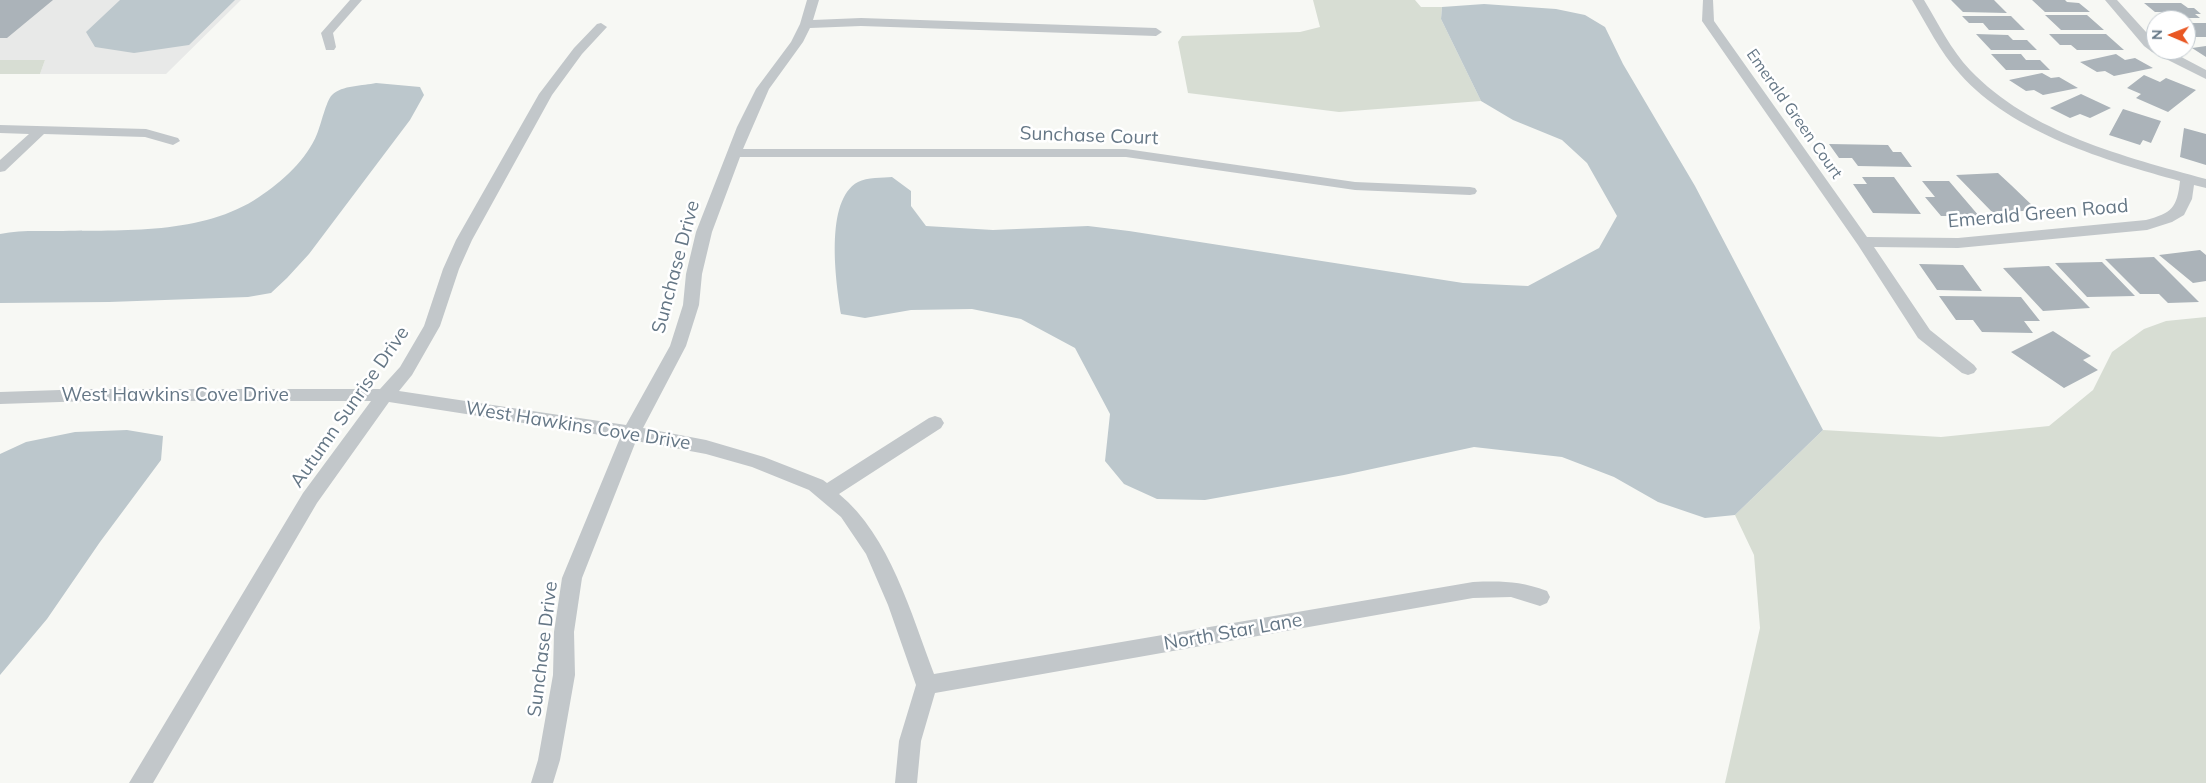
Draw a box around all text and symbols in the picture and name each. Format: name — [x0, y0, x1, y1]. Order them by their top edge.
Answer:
north arrow — [2146, 10, 2196, 60]
text: N — [2148, 29, 2166, 40]
street label: Emerald Green Court — [1742, 45, 1846, 183]
street label: Sunchase Court — [1019, 122, 1159, 150]
street label: Emerald Green Road — [1947, 195, 2129, 233]
street label: Sunchase Drive — [647, 198, 705, 336]
street label: Autumn Sunrise Drive — [286, 322, 414, 492]
street label: West Hawkins Cove Drive — [61, 384, 289, 406]
street label: West Hawkins Cove Drive — [464, 397, 692, 455]
street label: Sunchase Drive — [523, 580, 563, 718]
street label: North Star Lane — [1162, 609, 1304, 655]

